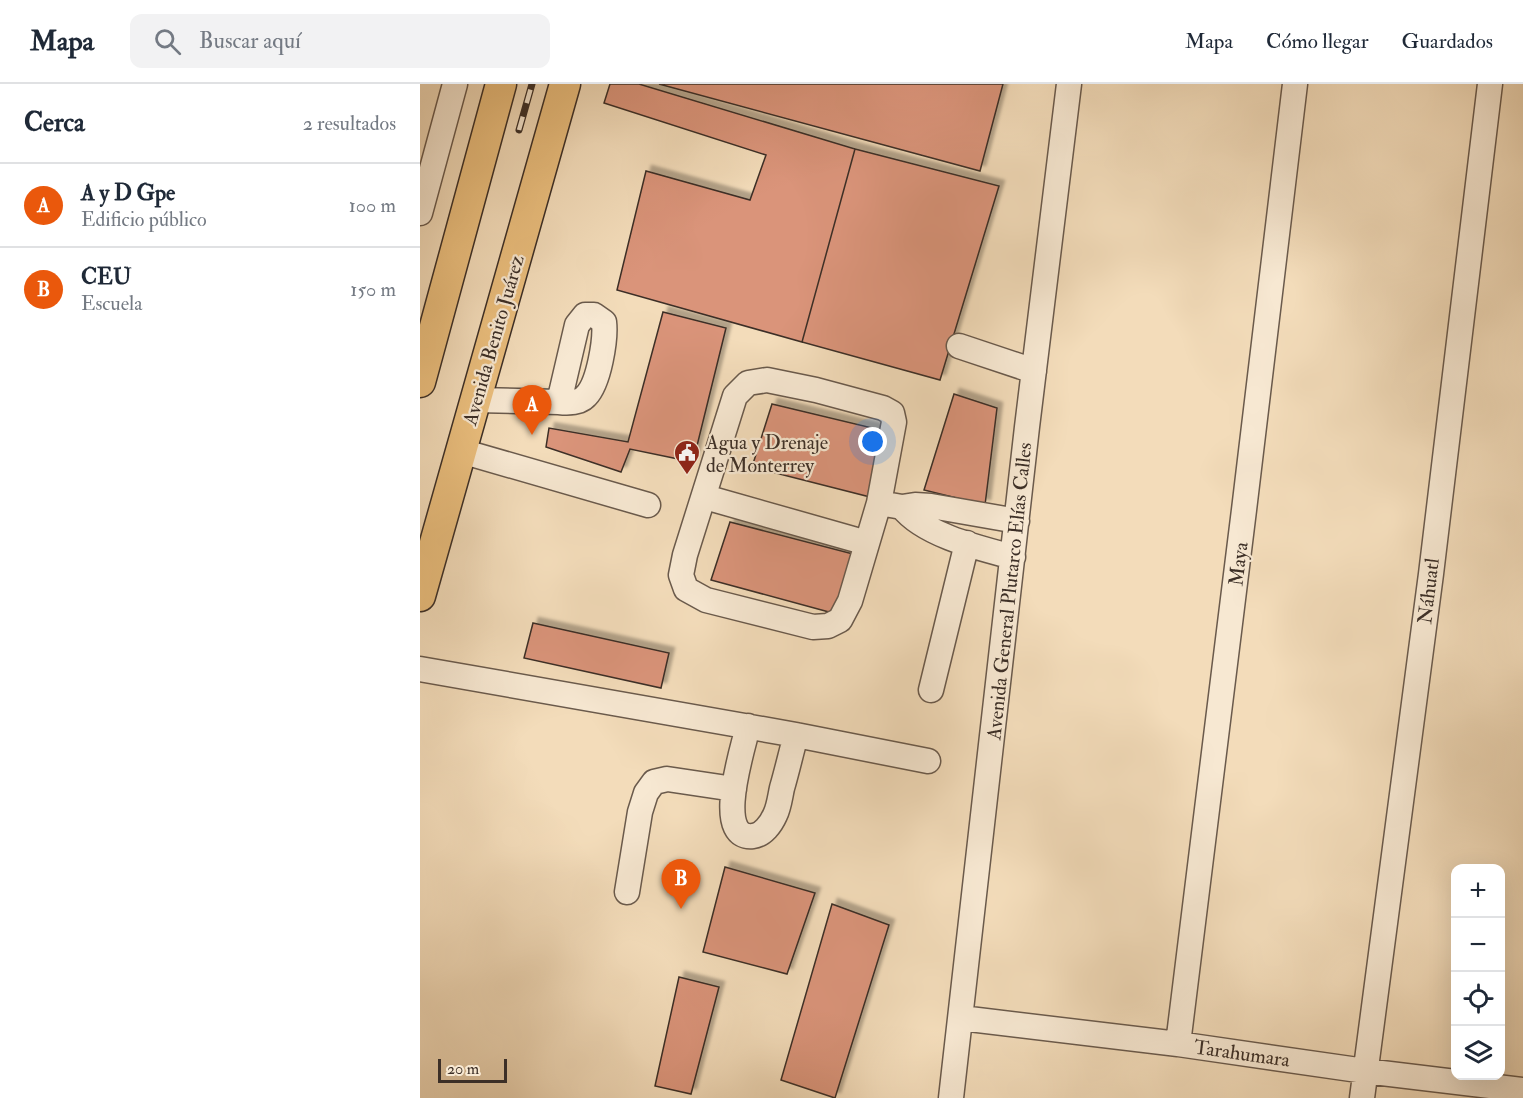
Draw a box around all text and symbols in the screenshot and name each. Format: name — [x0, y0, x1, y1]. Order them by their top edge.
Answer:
search box — [130, 14, 550, 68]
text: Mapa — [30, 24, 94, 59]
icon: search — [151, 25, 184, 58]
text: Buscar aquí — [199, 27, 301, 55]
text: Mapa — [1185, 28, 1233, 55]
text: Cómo llegar — [1266, 28, 1369, 55]
text: Guardados — [1402, 28, 1493, 55]
text: Cerca — [24, 107, 85, 139]
text: 2 resultados — [303, 111, 396, 136]
text: A y D Gpe — [81, 179, 175, 207]
text: A — [37, 193, 50, 218]
text: 100 m — [349, 193, 396, 218]
text: Edificio público — [81, 207, 207, 232]
street label: Avenida Benito Juárez — [457, 252, 530, 429]
text: CEU — [81, 263, 131, 291]
text: B — [37, 277, 50, 302]
text: 150 m — [350, 277, 396, 302]
text: Escuela — [81, 291, 142, 316]
pin: A — [512, 386, 552, 435]
your location — [858, 427, 887, 456]
place label: Agua y Drenaje de Monterrey — [705, 430, 828, 478]
public building icon: Agua y Drenaje de Monterrey — [672, 438, 702, 476]
street label: Avenida General Plutarco Elías Calles — [981, 441, 1038, 742]
street label: Maya — [1223, 540, 1254, 588]
street label: Náhuatl — [1412, 557, 1445, 625]
pin: B — [662, 860, 700, 909]
map controls — [1451, 864, 1505, 1080]
button: + — [1451, 864, 1505, 918]
button: − — [1451, 918, 1505, 972]
button: locate — [1451, 972, 1505, 1026]
button: layers — [1451, 1026, 1505, 1080]
street label: Tarahumara — [1192, 1034, 1292, 1073]
scale bar — [438, 1056, 507, 1084]
text: 20 m — [447, 1059, 479, 1079]

